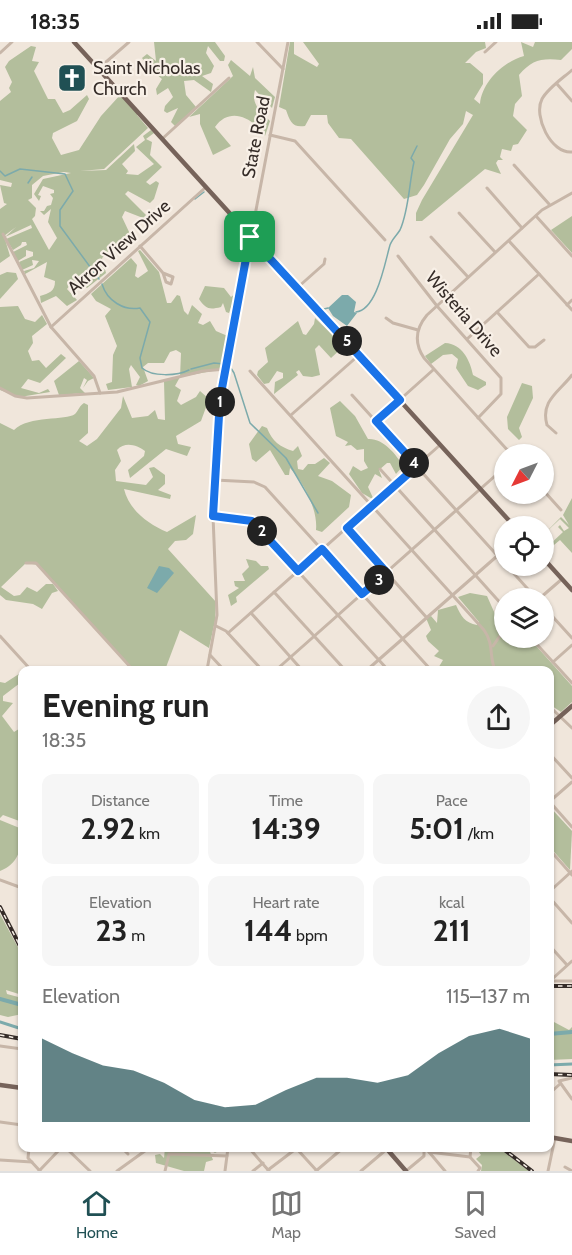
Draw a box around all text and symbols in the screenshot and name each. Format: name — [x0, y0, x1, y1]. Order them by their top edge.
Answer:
text: 18:35 — [30, 8, 80, 35]
place label: Saint Nicholas Church — [93, 57, 201, 100]
church icon: Saint Nicholas Church — [56, 62, 88, 94]
street label: State Road — [237, 94, 275, 180]
street label: Akron View Drive — [63, 195, 175, 299]
pin — [224, 211, 275, 262]
icon: arrive — [233, 220, 266, 253]
street label: Wisteria Drive — [421, 267, 507, 361]
pin: 5 — [332, 326, 362, 356]
text: 5 — [343, 331, 351, 350]
pin: 1 — [205, 387, 235, 417]
text: 1 — [217, 392, 223, 411]
north arrow — [494, 444, 554, 504]
map controls — [494, 444, 554, 648]
pin: 4 — [399, 448, 429, 478]
text: 4 — [409, 453, 419, 472]
pin: 2 — [247, 516, 277, 546]
button: locate — [494, 516, 554, 576]
text: 2 — [258, 521, 266, 540]
pin: 3 — [364, 565, 394, 595]
text: 3 — [375, 570, 383, 589]
button: layers — [494, 588, 554, 648]
text: Evening run — [42, 685, 209, 725]
button: share — [467, 686, 530, 749]
text: 18:35 — [42, 728, 86, 752]
text: Distance — [91, 791, 150, 810]
text: Time — [269, 791, 303, 810]
text: Pace — [436, 791, 468, 810]
text: 2.92 — [81, 810, 135, 847]
text: 14:39 — [251, 810, 321, 847]
text: 5:01 — [409, 810, 464, 847]
text: km — [135, 824, 160, 843]
text: /km — [464, 824, 494, 843]
text: Elevation — [89, 893, 152, 912]
text: Heart rate — [253, 893, 319, 912]
text: kcal — [439, 893, 464, 912]
text: 23 — [95, 912, 128, 949]
text: 144 — [244, 912, 292, 949]
text: 211 — [433, 912, 471, 949]
text: m — [128, 926, 145, 945]
text: bpm — [292, 926, 328, 945]
text: Elevation — [42, 984, 120, 1008]
text: 115–137 m — [446, 984, 530, 1008]
tab: Home — [76, 1187, 118, 1242]
tab: Map — [270, 1187, 303, 1242]
tab: Saved — [455, 1187, 496, 1242]

